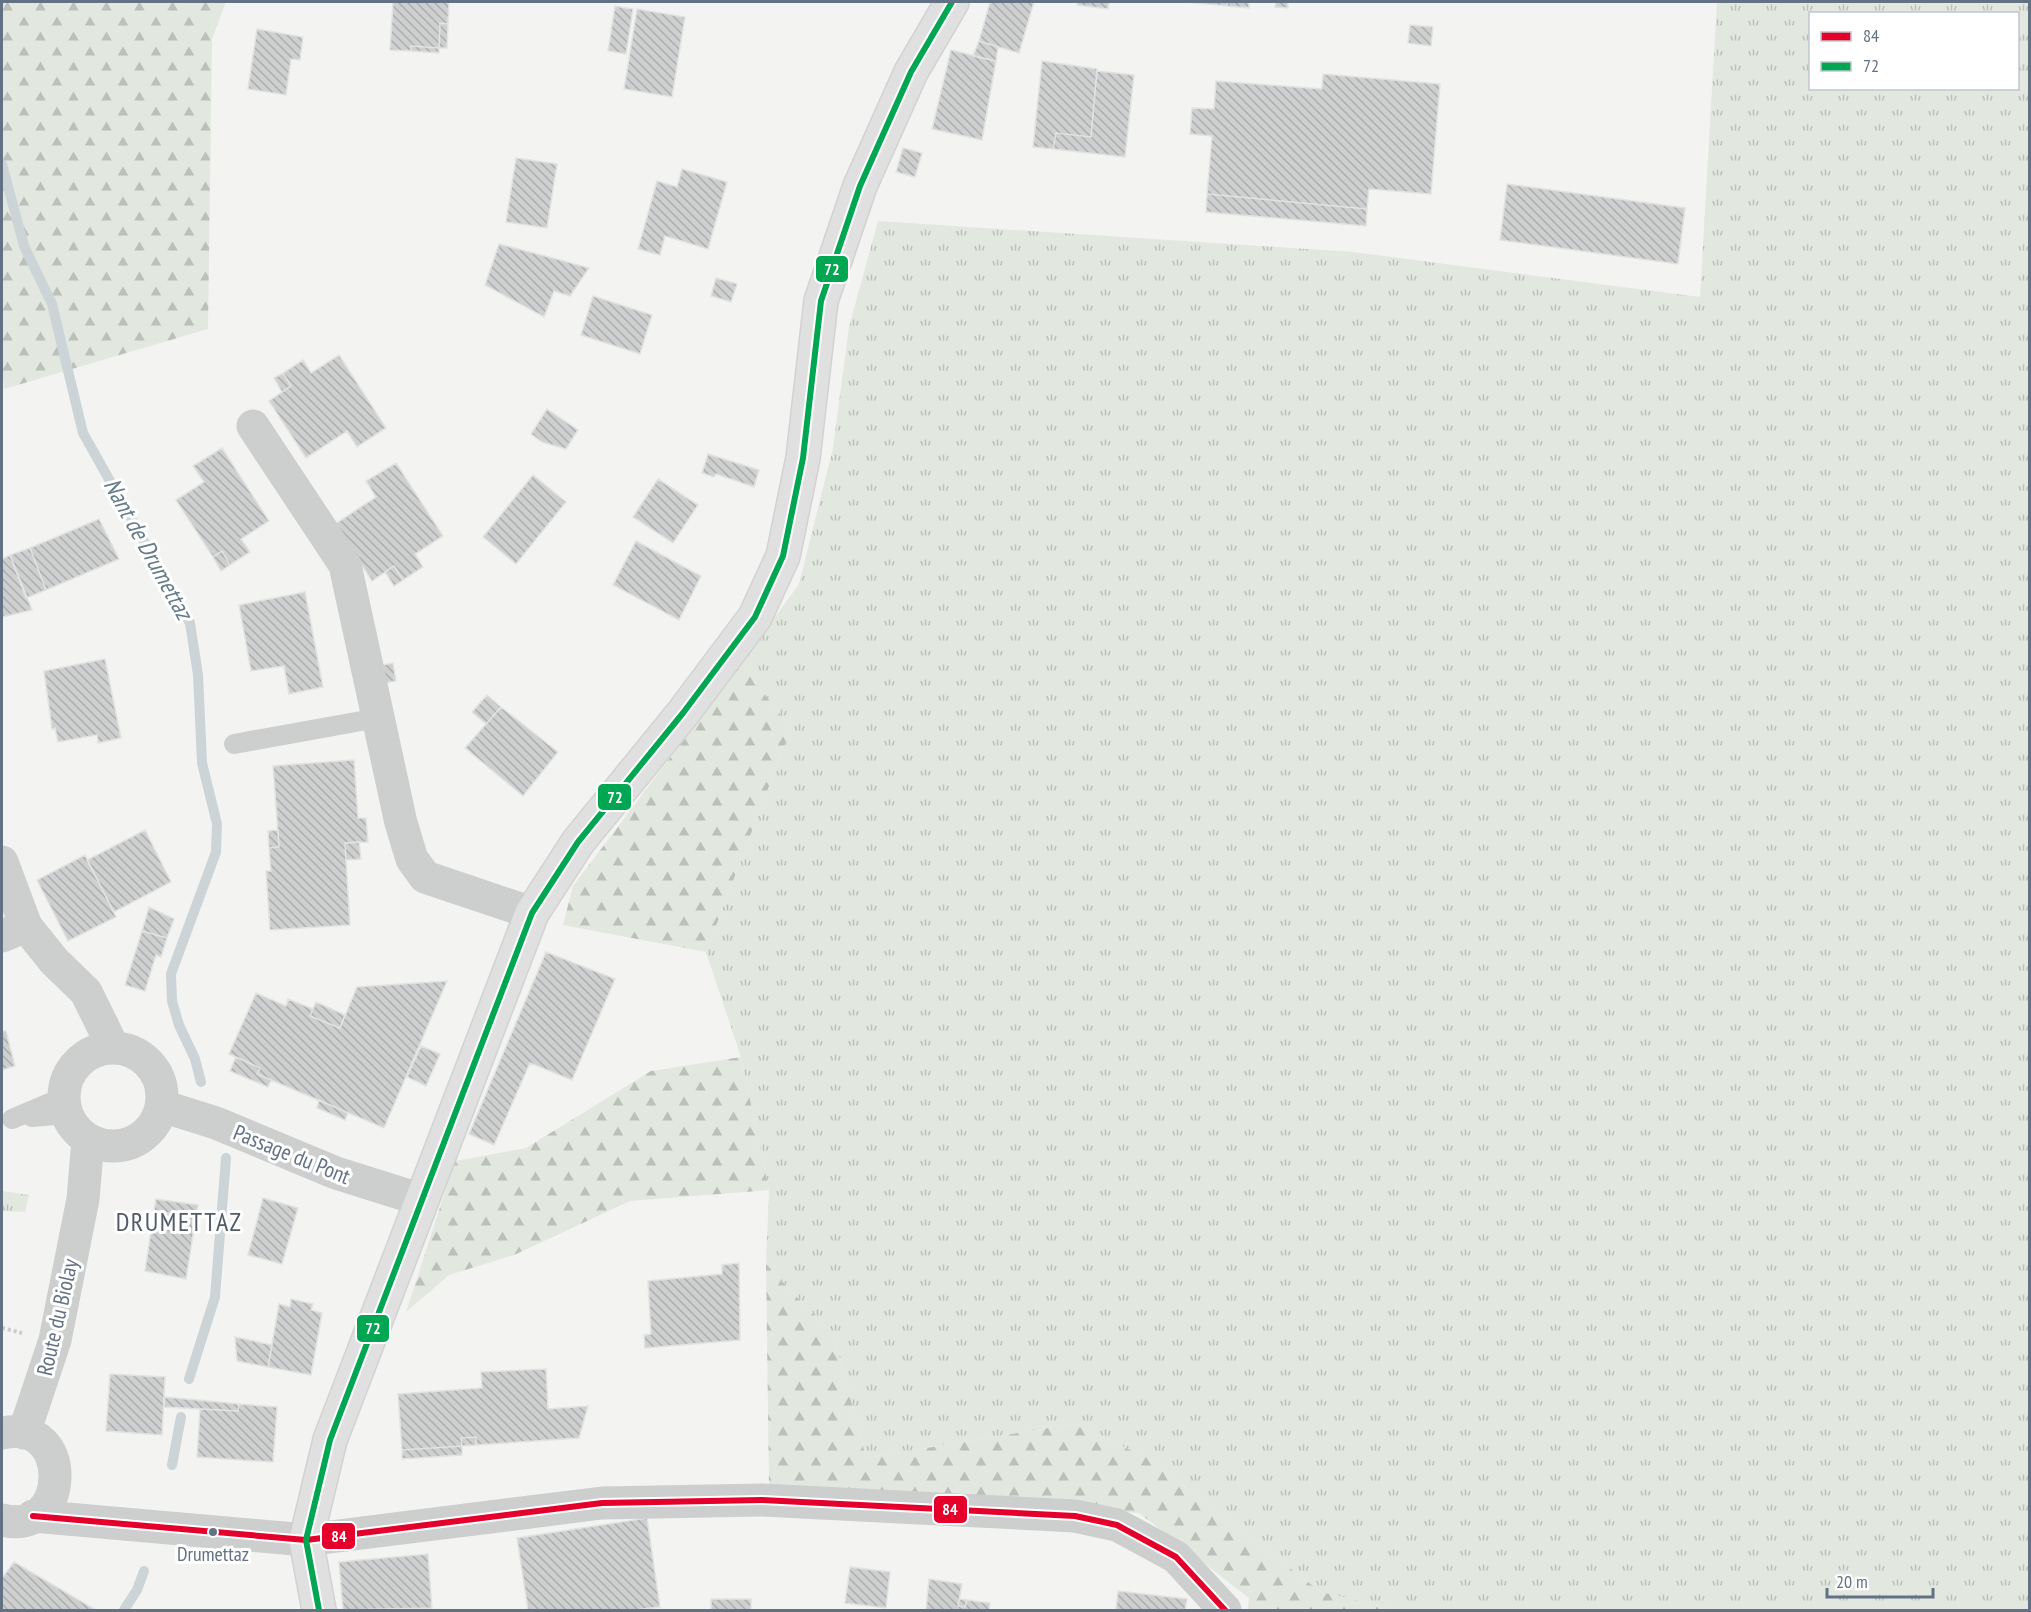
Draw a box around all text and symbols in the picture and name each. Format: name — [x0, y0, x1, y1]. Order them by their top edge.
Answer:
legend — [1809, 12, 2019, 90]
text: 84 — [1863, 24, 1879, 47]
text: 72 — [1863, 54, 1879, 77]
line badge: 72 — [815, 255, 849, 283]
text: 72 — [824, 259, 840, 279]
water label: Nant de Drumettaz — [97, 473, 201, 627]
line badge: 72 — [597, 783, 632, 811]
text: 72 — [607, 787, 623, 807]
street label: Passage du Pont — [230, 1118, 354, 1190]
district label: DRUMETTAZ — [116, 1205, 242, 1238]
street label: Route du Biolay — [30, 1255, 84, 1378]
line badge: 72 — [356, 1314, 390, 1343]
text: 72 — [365, 1318, 381, 1338]
line badge: 84 — [933, 1495, 968, 1524]
text: 84 — [942, 1499, 958, 1519]
line badge: 84 — [321, 1522, 356, 1550]
marker: Drumettaz — [207, 1526, 219, 1538]
text: 84 — [331, 1526, 347, 1546]
place label: Drumettaz — [177, 1541, 249, 1567]
scale bar — [1827, 1561, 1934, 1599]
text: 20 m — [1836, 1570, 1868, 1593]

